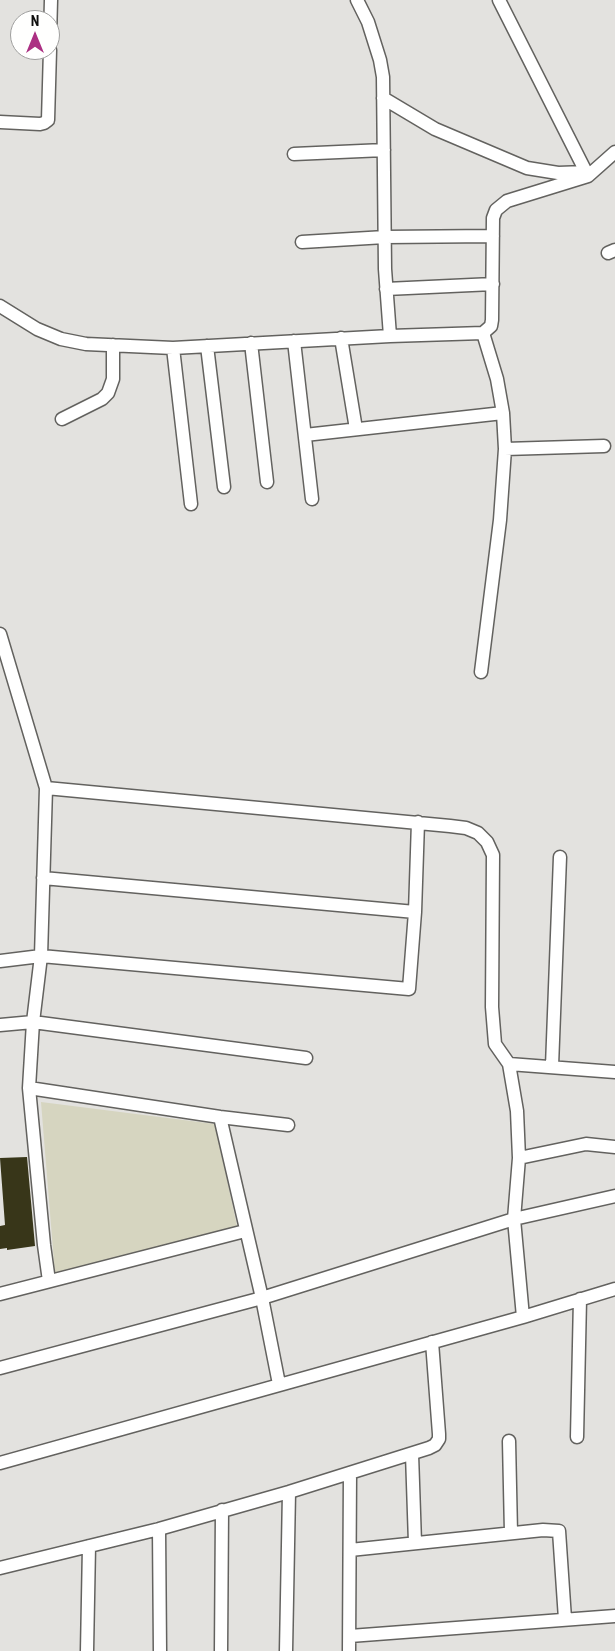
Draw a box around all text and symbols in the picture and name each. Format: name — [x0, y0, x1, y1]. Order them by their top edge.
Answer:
north arrow — [10, 10, 60, 60]
text: N — [31, 13, 39, 29]

